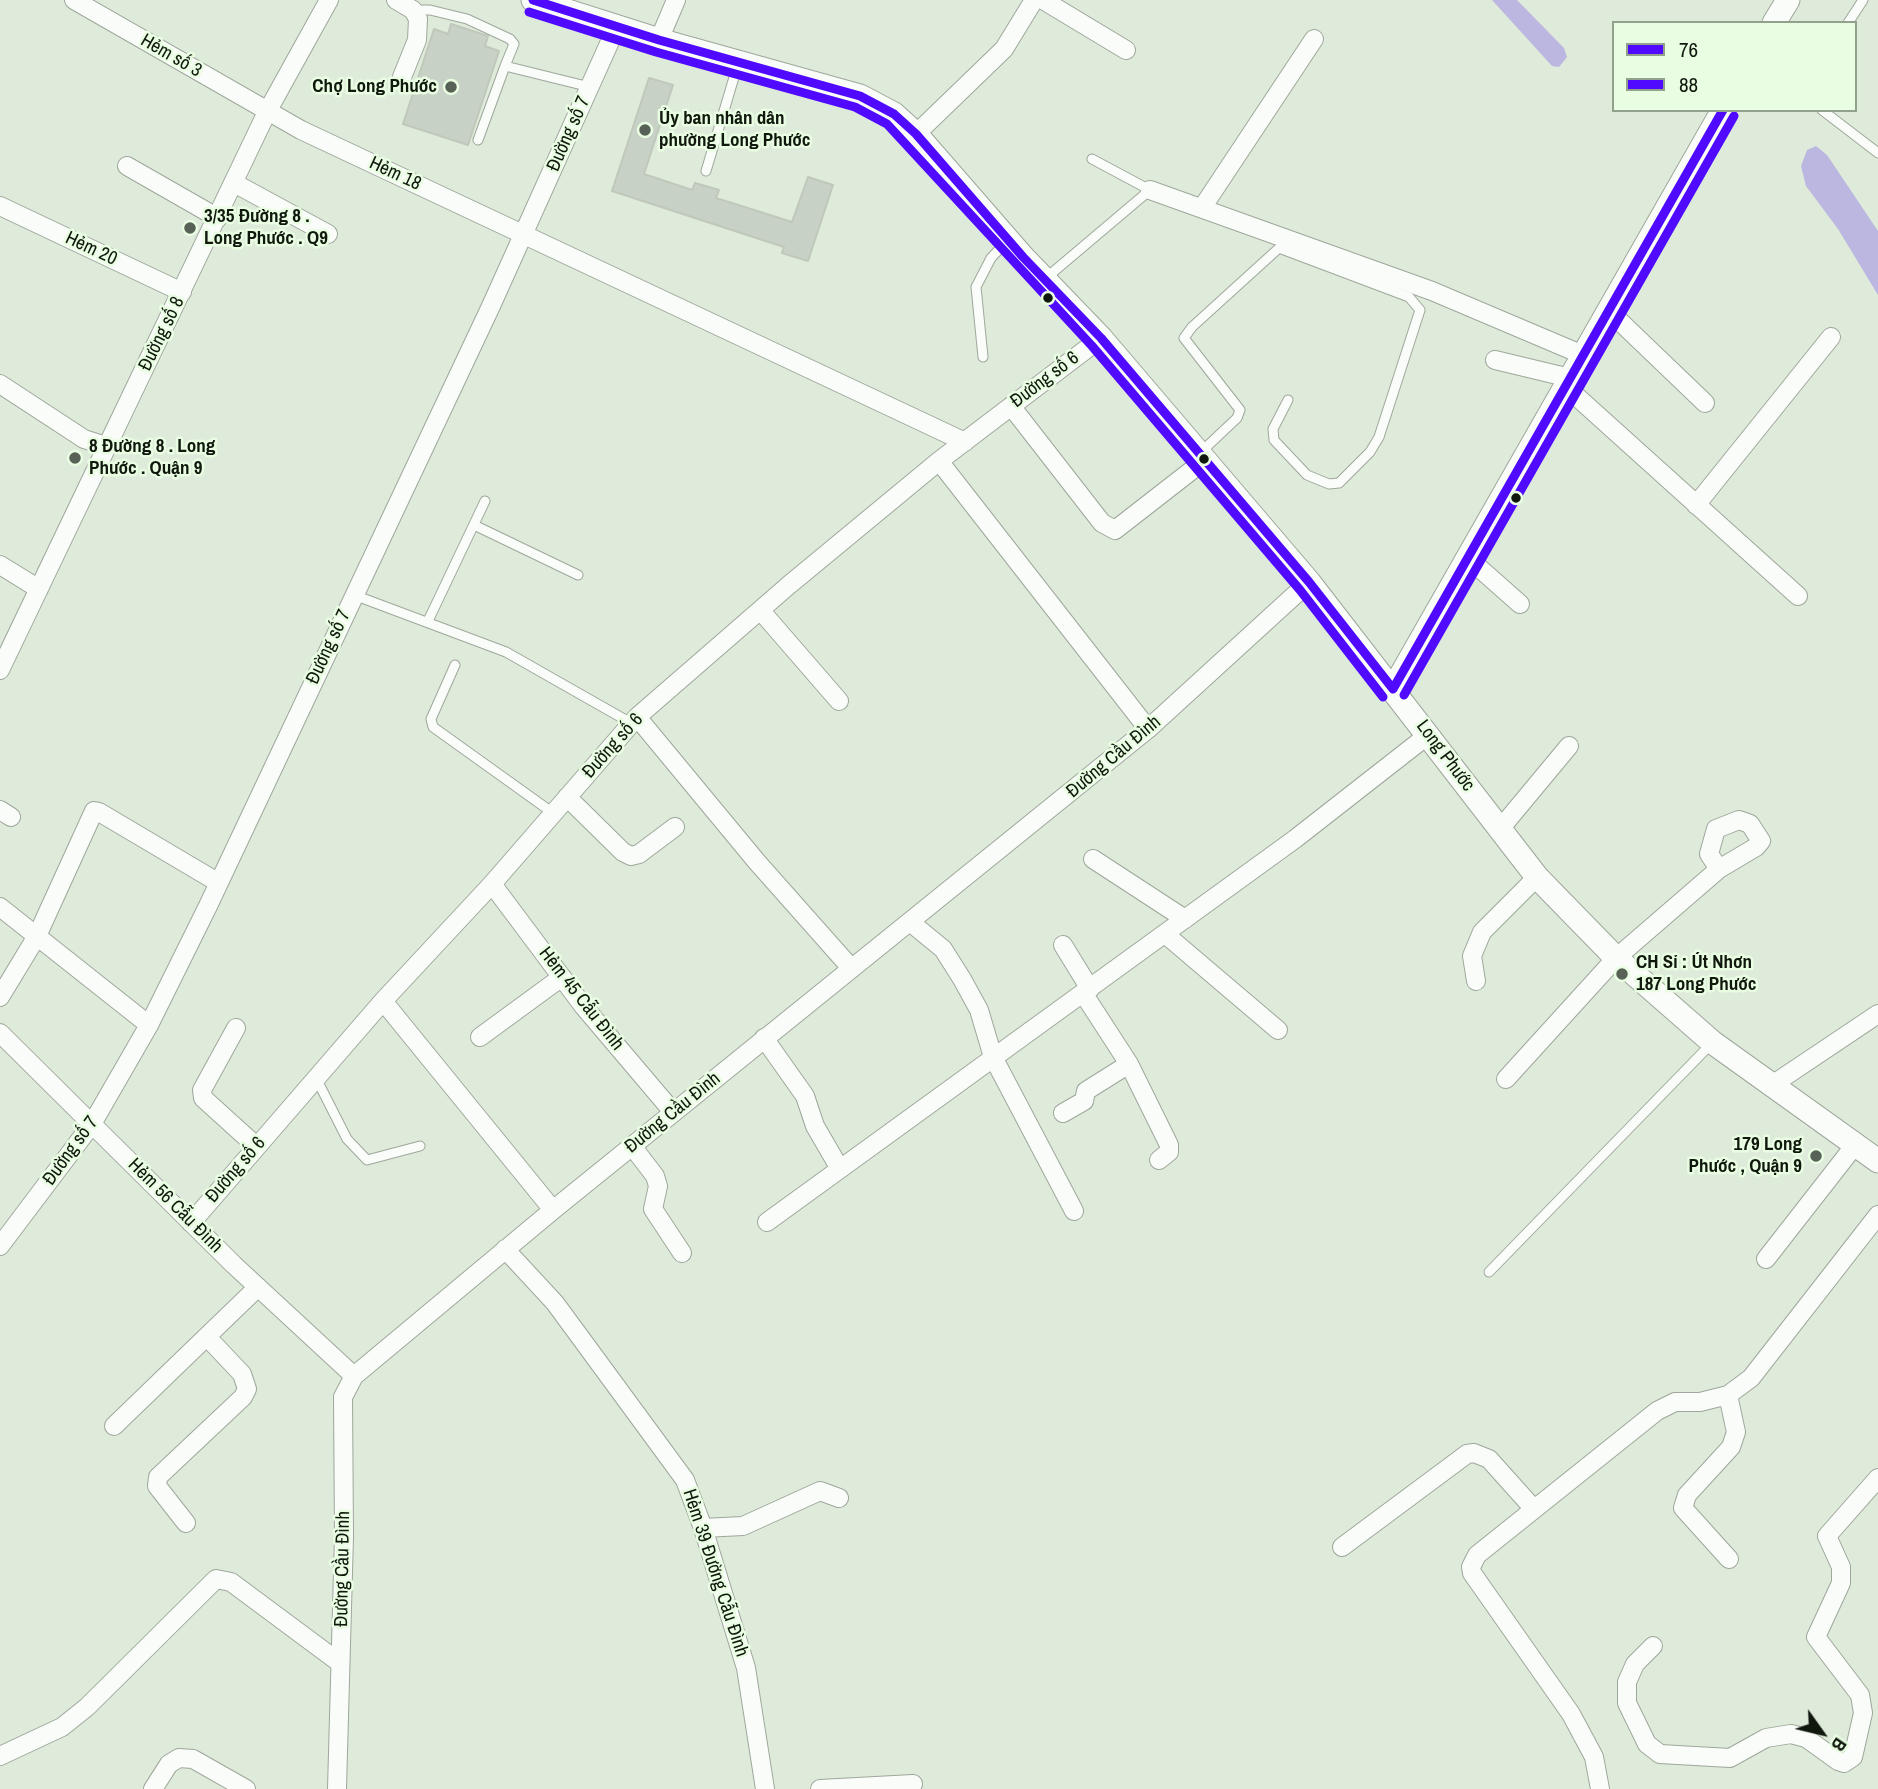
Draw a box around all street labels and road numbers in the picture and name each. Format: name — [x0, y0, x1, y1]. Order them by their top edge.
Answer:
street label: Hẻm số 3 — [136, 29, 206, 83]
street label: Đường số 7 — [542, 93, 596, 175]
street label: Hẻm 18 — [365, 152, 425, 196]
street label: Hẻm 20 — [61, 227, 121, 271]
street label: Đường số 8 — [134, 293, 190, 375]
street label: Đường số 6 — [1006, 347, 1084, 413]
street label: Đường số 7 — [302, 606, 356, 688]
street label: Đường số 6 — [578, 709, 648, 783]
street label: Đường Cầu Đình — [1062, 711, 1166, 803]
street label: Long Phước — [1411, 716, 1479, 796]
street label: Hẻm 45 Cẫu Đình — [534, 943, 628, 1055]
street label: Đường Cầu Đình — [621, 1068, 725, 1158]
street label: Đường số 7 — [38, 1112, 104, 1190]
street label: Đường số 6 — [201, 1132, 271, 1208]
street label: Hẻm 56 Cẫu Đình — [123, 1154, 227, 1258]
street label: Hẻm 39 Đường Cẫu Đình — [677, 1486, 753, 1660]
street label: Đường Cầu Đình — [331, 1511, 355, 1627]

